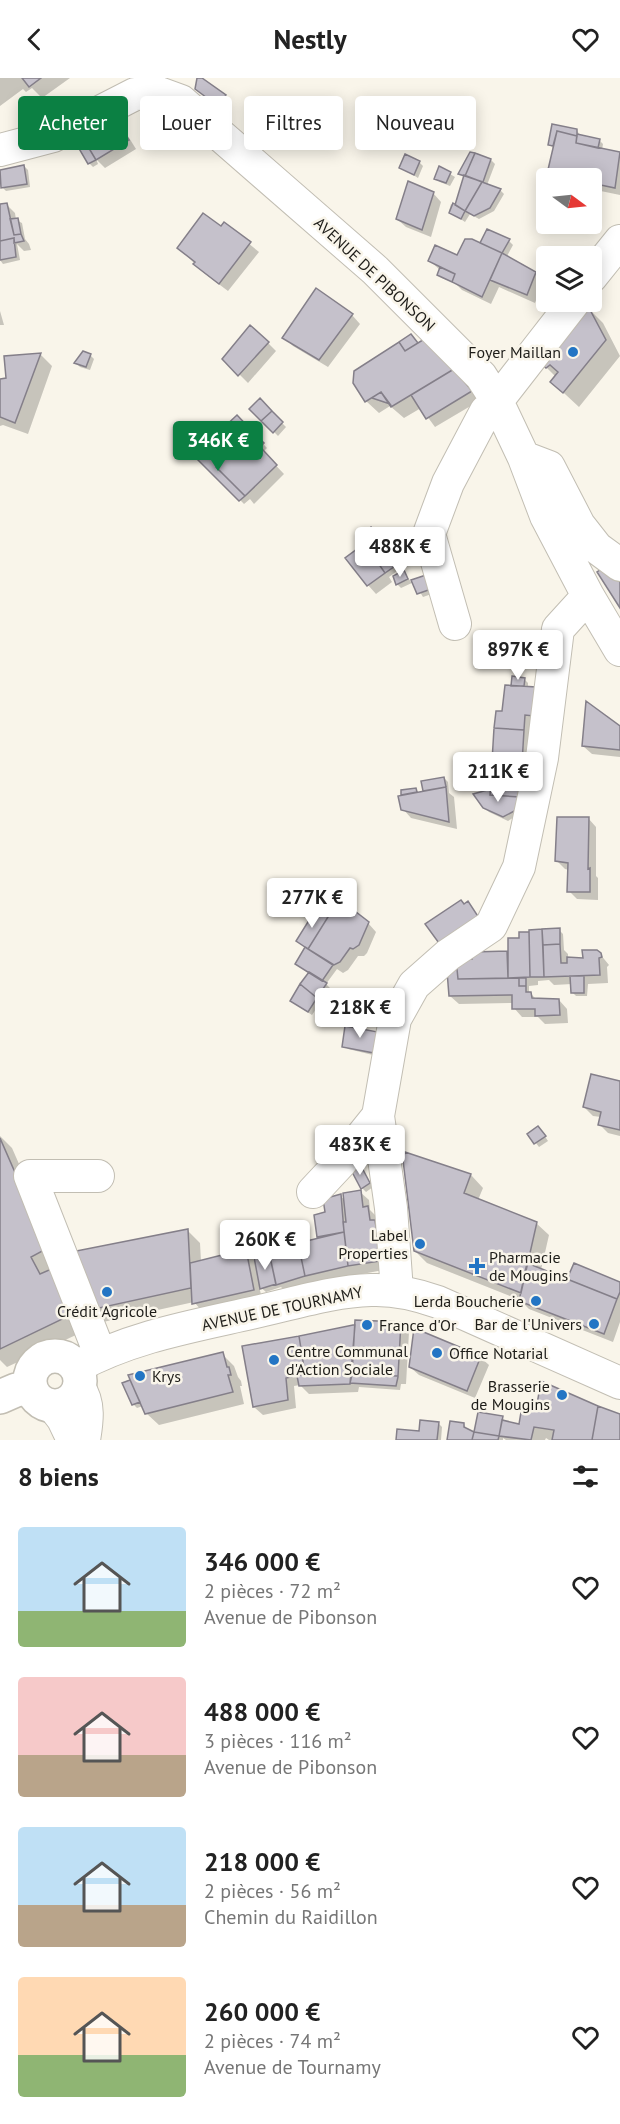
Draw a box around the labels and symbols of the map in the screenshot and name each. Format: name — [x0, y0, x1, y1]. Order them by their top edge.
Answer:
north arrow — [536, 168, 602, 234]
street label: AVENUE DE PIBONSON — [310, 213, 440, 335]
place label: Foyer Maillan — [468, 342, 561, 362]
marker: Foyer Maillan — [566, 345, 580, 359]
pin: 346K € — [169, 421, 267, 472]
pin: 488K € — [351, 527, 449, 578]
pin: 897K € — [469, 630, 567, 681]
pin: 211K € — [449, 752, 547, 803]
pin: 277K € — [263, 878, 361, 929]
pin: 218K € — [311, 988, 409, 1039]
pin: 483K € — [311, 1125, 409, 1176]
pin: 260K € — [216, 1220, 314, 1271]
place label: Label Properties — [338, 1225, 408, 1263]
marker: Label Properties — [413, 1237, 427, 1251]
place label: Pharmacie de Mougins — [489, 1247, 568, 1285]
marker: Pharmacie de Mougins — [470, 1259, 484, 1273]
street label: AVENUE DE TOURNAMY — [200, 1281, 364, 1335]
marker: Crédit Agricole — [100, 1285, 114, 1299]
place label: Lerda Boucherie — [414, 1291, 524, 1311]
marker: Lerda Boucherie — [529, 1294, 543, 1308]
place label: Crédit Agricole — [57, 1301, 157, 1321]
place label: Bar de l'Univers — [475, 1314, 582, 1334]
place label: France d'Or — [379, 1315, 457, 1335]
marker: Bar de l'Univers — [587, 1317, 601, 1331]
marker: France d'Or — [360, 1318, 374, 1332]
place label: Centre Communal d'Action Sociale — [286, 1341, 408, 1379]
place label: Office Notarial — [449, 1343, 548, 1363]
marker: Office Notarial — [430, 1346, 444, 1360]
marker: Centre Communal d'Action Sociale — [267, 1353, 281, 1367]
place label: Krys — [152, 1366, 181, 1386]
marker: Krys — [133, 1369, 147, 1383]
place label: Brasserie de Mougins — [471, 1376, 550, 1414]
marker: Brasserie de Mougins — [555, 1388, 569, 1402]

